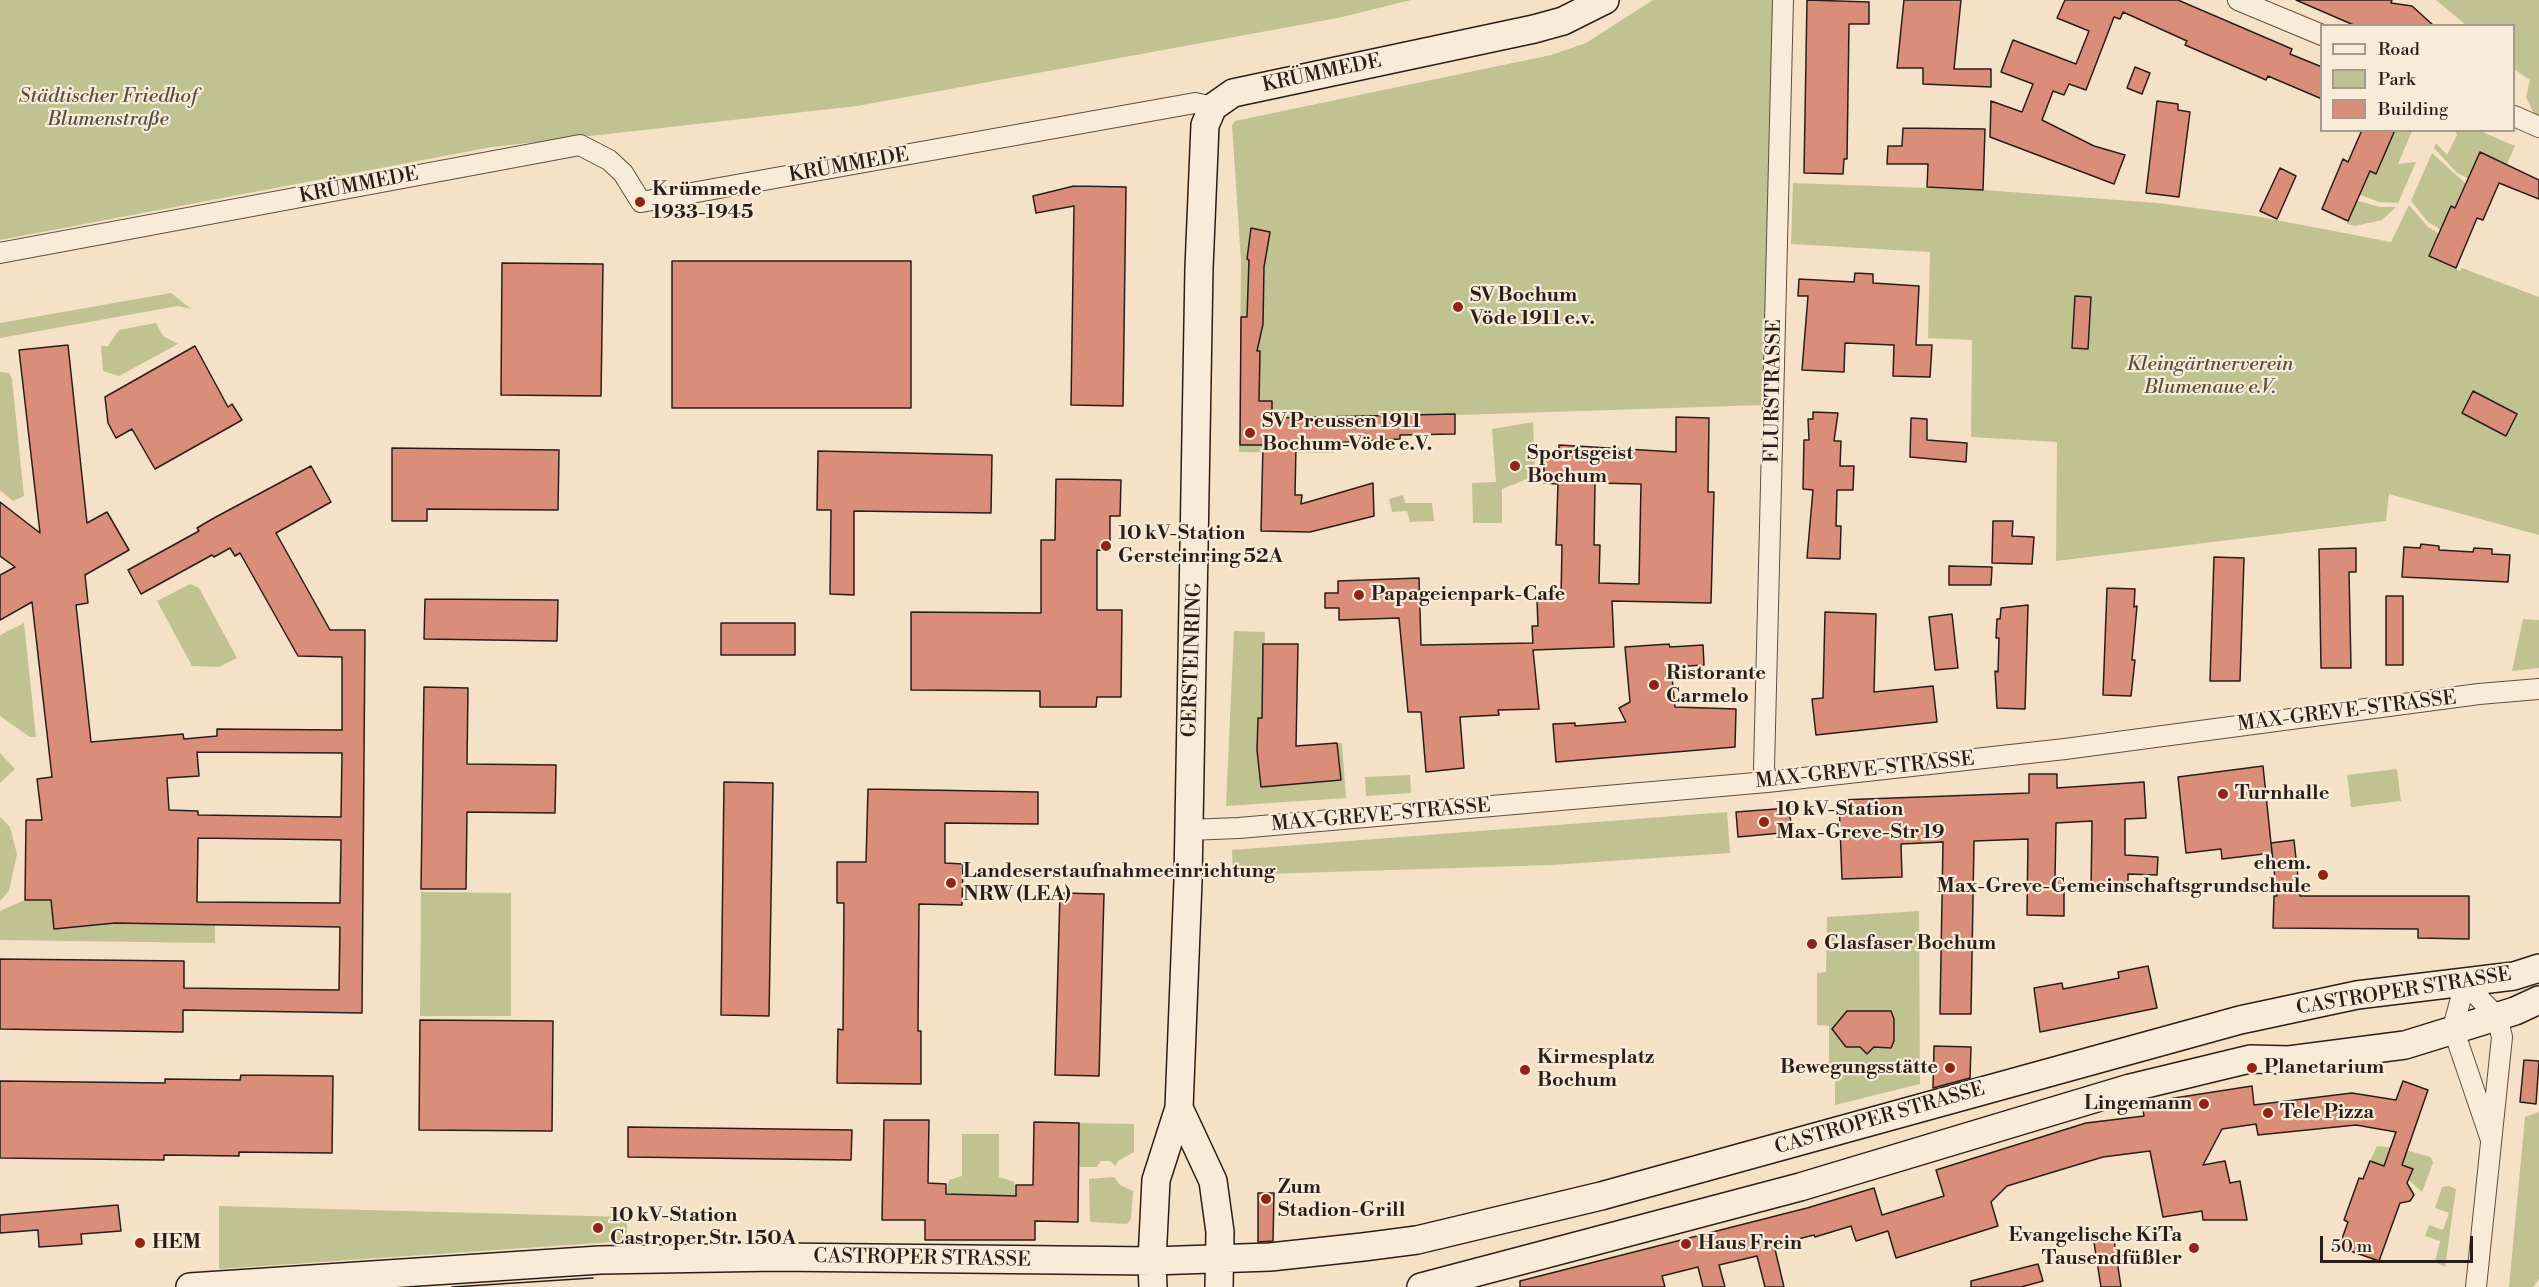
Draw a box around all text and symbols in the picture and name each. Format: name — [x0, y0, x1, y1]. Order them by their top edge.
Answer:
legend — [2320, 24, 2515, 132]
text: Road — [2378, 38, 2420, 61]
street label: KRÜMMEDE — [1260, 50, 1384, 98]
text: Park — [2378, 68, 2415, 91]
park label: Städtischer Friedhof Blumenstraße — [19, 85, 197, 132]
text: Building — [2378, 98, 2448, 121]
street label: KRÜMMEDE — [787, 144, 911, 188]
street label: KRÜMMEDE — [297, 163, 421, 209]
place label: Krümmede 1933-1945 — [652, 178, 762, 225]
marker: Krümmede 1933-1945 — [633, 195, 647, 209]
place label: SV Bochum Vöde 1911 e.v. — [1470, 284, 1595, 331]
marker: SV Bochum Vöde 1911 e.v. — [1451, 300, 1465, 314]
street label: FLURSTRASSE — [1761, 319, 1787, 463]
park label: Kleingärtnerverein Blumenaue e.V. — [2127, 353, 2293, 400]
place label: SV Preussen 1911 Bochum-Vöde e.V. — [1262, 410, 1432, 457]
marker: SV Preussen 1911 Bochum-Vöde e.V. — [1243, 426, 1257, 440]
place label: Sportsgeist Bochum — [1527, 442, 1633, 489]
marker: Sportsgeist Bochum — [1508, 459, 1522, 473]
place label: 10 kV-Station Gersteinring 52A — [1118, 522, 1283, 569]
marker: 10 kV-Station Gersteinring 52A — [1099, 539, 1113, 553]
street label: GERSTEINRING — [1178, 582, 1208, 738]
place label: Papageienpark-Cafe — [1371, 583, 1565, 607]
marker: Papageienpark-Cafe — [1352, 588, 1366, 602]
place label: Ristorante Carmelo — [1666, 662, 1766, 709]
marker: Ristorante Carmelo — [1647, 678, 1661, 692]
street label: MAX-GREVE-STRASSE — [2236, 687, 2458, 737]
street label: MAX-GREVE-STRASSE — [1754, 748, 1976, 794]
place label: Turnhalle — [2235, 782, 2329, 806]
marker: Turnhalle — [2216, 787, 2230, 801]
street label: MAX-GREVE-STRASSE — [1270, 794, 1492, 838]
place label: 10 kV-Station Max-Greve-Str 19 — [1776, 798, 1944, 845]
marker: 10 kV-Station Max-Greve-Str 19 — [1757, 815, 1771, 829]
place label: ehem. Max-Greve-Gemeinschaftsgrundschule — [1936, 852, 2311, 899]
place label: Landeserstaufnahmeeinrichtung NRW (LEA) — [963, 860, 1275, 907]
marker: ehem. Max-Greve-Gemeinschaftsgrundschule — [2316, 868, 2330, 882]
marker: Landeserstaufnahmeeinrichtung NRW (LEA) — [944, 876, 958, 890]
place label: Glasfaser Bochum — [1824, 932, 1996, 956]
marker: Glasfaser Bochum — [1805, 937, 1819, 951]
street label: CASTROPER STRASSE — [2295, 963, 2513, 1021]
place label: Kirmesplatz Bochum — [1537, 1046, 1654, 1093]
place label: Bewegungsstätte — [1780, 1056, 1938, 1080]
place label: Planetarium — [2264, 1056, 2384, 1080]
marker: Bewegungsstätte — [1943, 1061, 1957, 1075]
marker: Planetarium — [2245, 1061, 2259, 1075]
marker: Kirmesplatz Bochum — [1518, 1063, 1532, 1077]
street label: CASTROPER STRASSE — [1772, 1077, 1988, 1161]
place label: Lingemann — [2084, 1092, 2192, 1116]
marker: Lingemann — [2197, 1097, 2211, 1111]
place label: Tele Pizza — [2280, 1101, 2374, 1125]
marker: Tele Pizza — [2261, 1106, 2275, 1120]
place label: Zum Stadion-Grill — [1278, 1176, 1405, 1223]
marker: Zum Stadion-Grill — [1259, 1192, 1273, 1206]
place label: 10 kV-Station Castroper Str. 150A — [610, 1204, 796, 1251]
marker: 10 kV-Station Castroper Str. 150A — [591, 1221, 605, 1235]
place label: Evangelische KiTa Tausendfüßler — [2008, 1224, 2182, 1271]
scale bar — [2323, 1224, 2476, 1262]
place label: HEM — [152, 1231, 201, 1255]
place label: Haus Frein — [1698, 1232, 1802, 1256]
text: 50 m — [2331, 1235, 2372, 1258]
marker: HEM — [133, 1236, 147, 1250]
marker: Haus Frein — [1679, 1237, 1693, 1251]
marker: Evangelische KiTa Tausendfüßler — [2187, 1241, 2201, 1255]
street label: CASTROPER STRASSE — [813, 1245, 1031, 1273]

